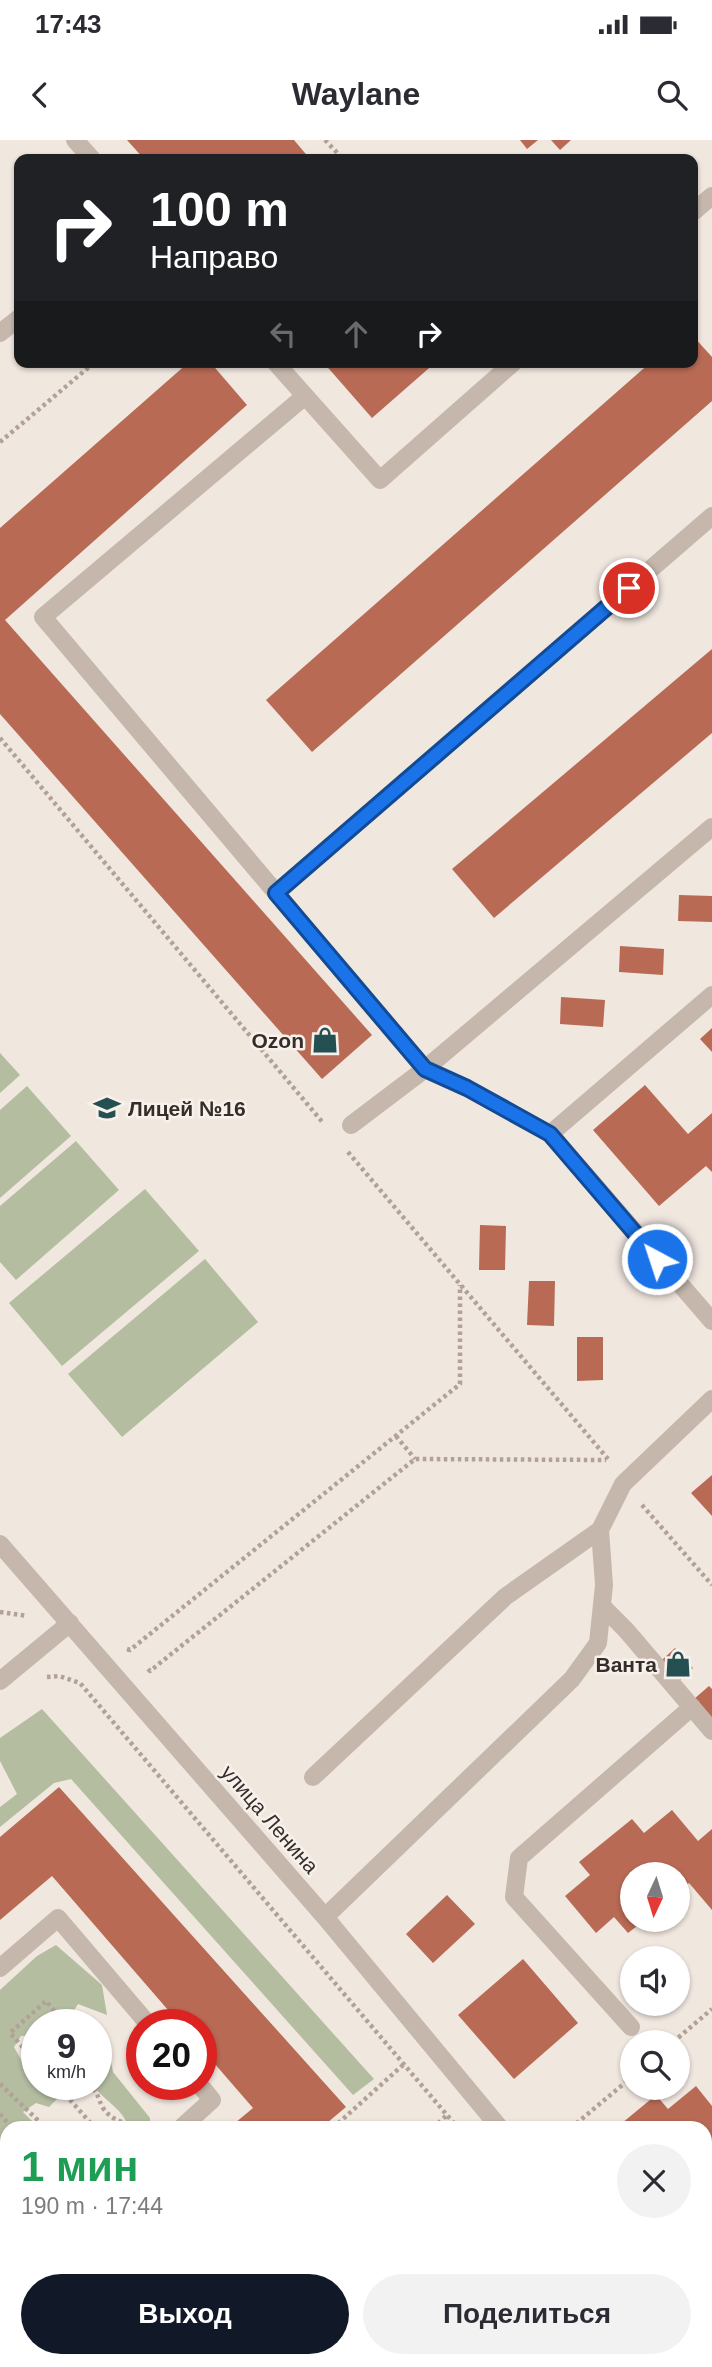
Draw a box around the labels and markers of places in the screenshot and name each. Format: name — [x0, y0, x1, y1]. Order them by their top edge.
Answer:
pin — [599, 558, 659, 618]
shop icon: Ozon — [310, 1025, 340, 1055]
place label: Ozon — [252, 1029, 304, 1052]
school or university icon: Лицей №16 — [92, 1093, 122, 1123]
place label: Лицей №16 — [128, 1097, 246, 1120]
shop icon: Ванта — [663, 1649, 693, 1679]
place label: Ванта — [596, 1653, 657, 1676]

